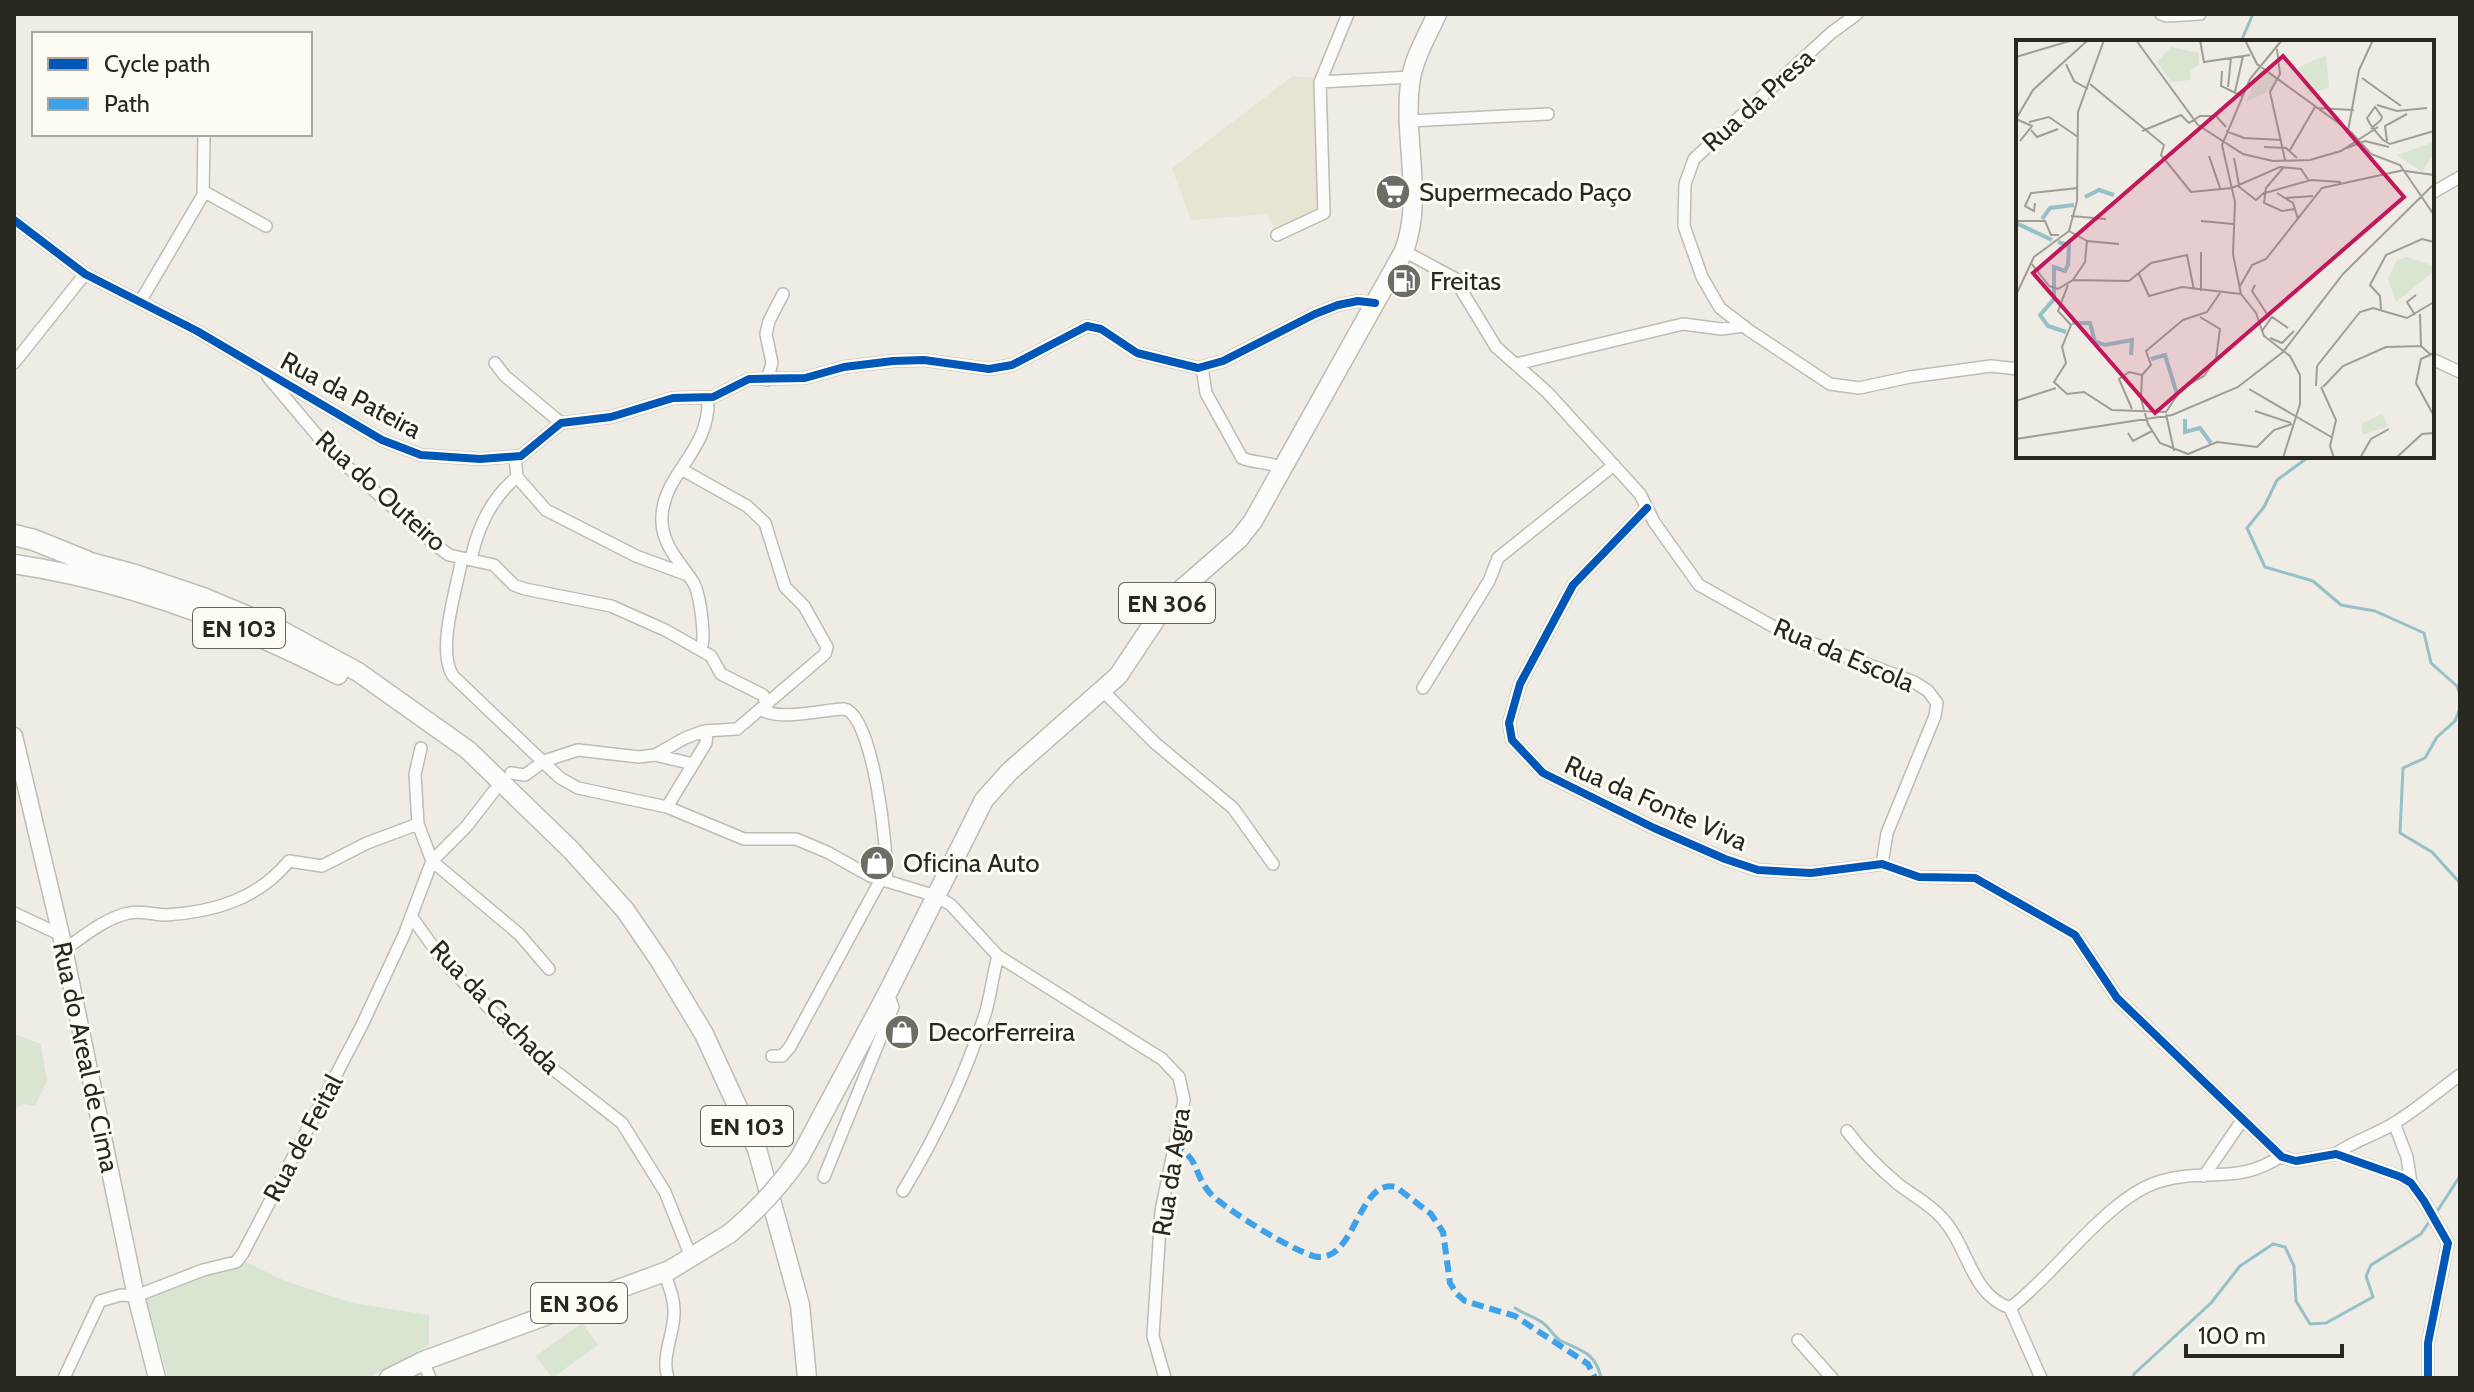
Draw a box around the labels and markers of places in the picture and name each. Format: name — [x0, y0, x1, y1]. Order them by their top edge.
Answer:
supermarket icon: Supermecado Paço — [1374, 173, 1412, 211]
place label: Supermecado Paço — [1419, 176, 1632, 208]
fuel station icon: Freitas — [1385, 262, 1423, 300]
place label: Freitas — [1430, 265, 1501, 297]
shop icon: Oficina Auto — [858, 844, 896, 882]
place label: Oficina Auto — [903, 847, 1039, 879]
shop icon: DecorFerreira — [883, 1013, 921, 1051]
place label: DecorFerreira — [928, 1016, 1076, 1048]

